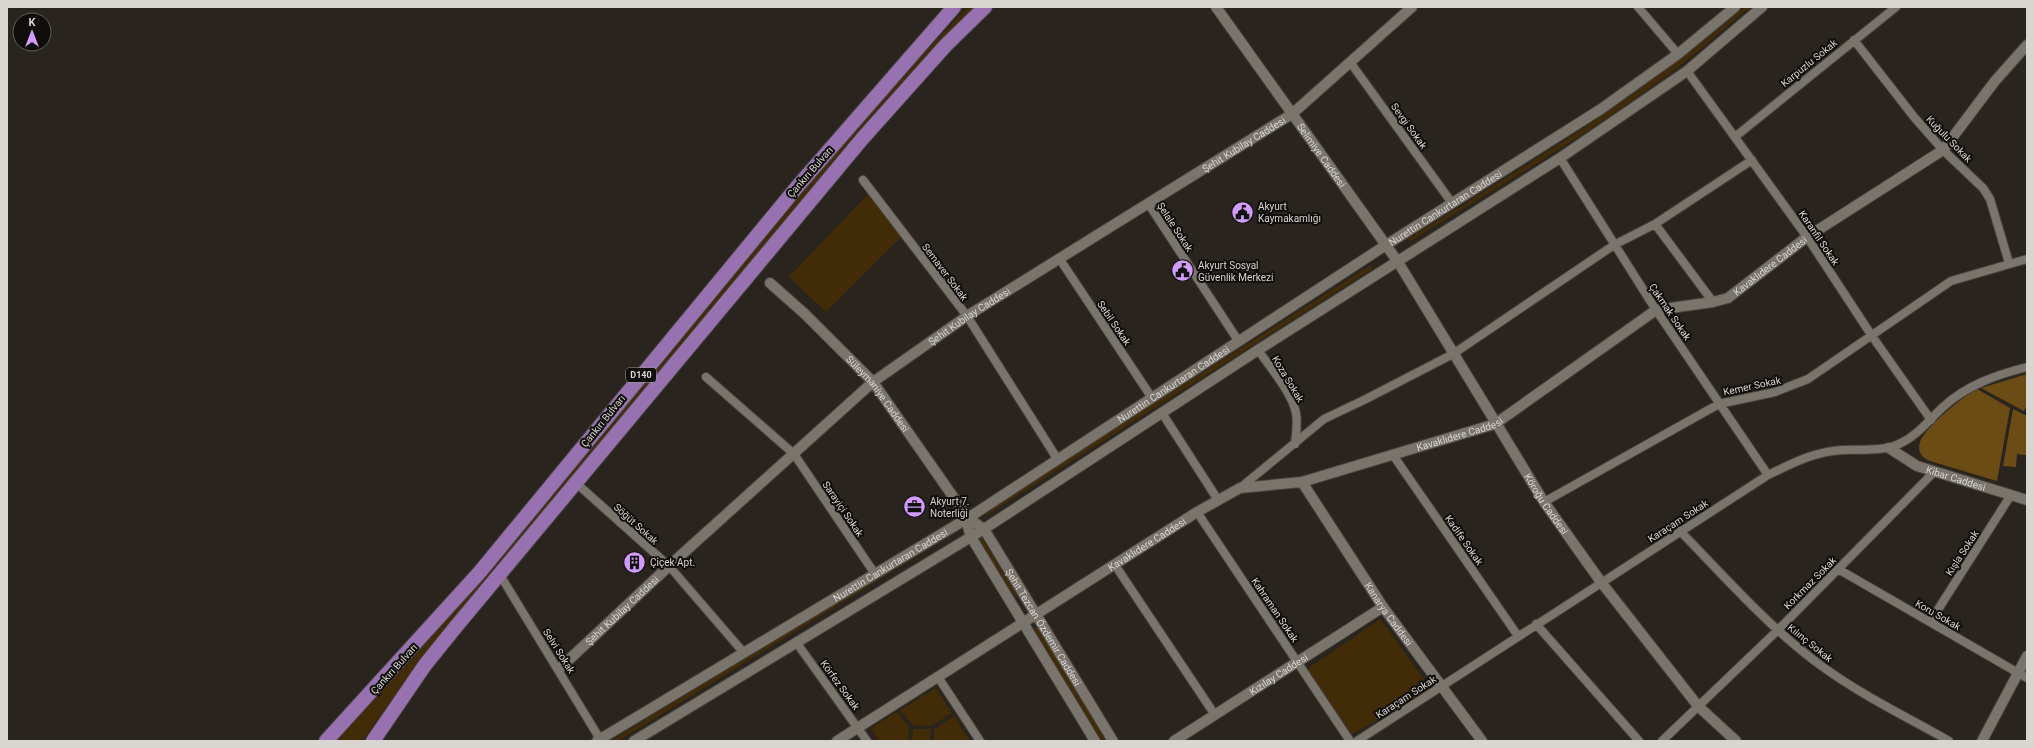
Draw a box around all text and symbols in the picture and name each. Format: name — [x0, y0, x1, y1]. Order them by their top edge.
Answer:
north arrow — [12, 12, 52, 52]
text: K — [29, 16, 37, 29]
street label: Karpuzlu Sokak — [1779, 36, 1840, 89]
street label: Sevgi Sokak — [1389, 101, 1430, 152]
street label: Kuğulu Sokak — [1924, 113, 1975, 165]
street label: Şehit Kubilay Caddesi — [1200, 114, 1287, 174]
street label: Selimiye Caddesi — [1295, 121, 1348, 189]
street label: Çankırı Bulvarı — [785, 144, 835, 200]
street label: Nurettin Cankurtaran Caddesi — [1387, 168, 1504, 247]
public building icon: Akyurt Kaymakamlığı — [1229, 199, 1255, 225]
street label: Şelale Sokak — [1155, 200, 1196, 254]
place label: Akyurt Kaymakamlığı — [1258, 201, 1321, 224]
street label: Karanfil Sokak — [1797, 209, 1842, 268]
street label: Kavaklıdere Caddesi — [1731, 234, 1809, 298]
street label: Semaver Sokak — [920, 241, 971, 303]
public building icon: Akyurt Sosyal Güvenlik Merkezi — [1170, 258, 1196, 284]
place label: Akyurt Sosyal Güvenlik Merkezi — [1198, 260, 1273, 283]
street label: Çakmak Sokak — [1647, 282, 1694, 343]
street label: Şehit Kubilay Caddesi — [926, 285, 1012, 347]
street label: Sebil Sokak — [1095, 299, 1133, 348]
street label: Nurettin Cankurtaran Caddesi — [1115, 343, 1231, 425]
street label: Süleymaniye Caddesi — [844, 353, 912, 434]
street label: Koza Sokak — [1270, 354, 1307, 405]
road number: D140 — [626, 368, 656, 382]
street label: Kemer Sokak — [1722, 374, 1783, 397]
street label: Çankırı Bulvarı — [579, 393, 627, 449]
street label: Kavaklıdere Caddesi — [1415, 415, 1505, 453]
street label: Kibar Caddesi — [1925, 464, 1987, 492]
street label: Köroğu Caddesi — [1522, 471, 1571, 536]
street label: Sarayiçi Sokak — [820, 479, 866, 540]
office icon: Akyurt 7. Noterliği — [902, 494, 928, 520]
place label: Akyurt 7. Noterliği — [930, 496, 969, 519]
street label: Karaçam Sokak — [1646, 497, 1711, 545]
street label: Söğüt Sokak — [612, 501, 661, 547]
street label: Kadife Sokak — [1443, 513, 1486, 568]
street label: Kavaklıdere Caddesi — [1106, 515, 1188, 573]
street label: Nurettin Cankurtaran Caddesi — [831, 526, 949, 603]
street label: Kışla Sokak — [1943, 528, 1981, 578]
building icon: Çiçek Apt. — [621, 549, 647, 575]
street label: Korkmaz Sokak — [1782, 554, 1839, 611]
place label: Çiçek Apt. — [650, 557, 695, 568]
street label: Şehit Tezcan Özdemir Caddesi — [1004, 566, 1083, 688]
street label: Şehit Kubilay Caddesi — [583, 573, 661, 647]
street label: Kahraman Sokak — [1249, 576, 1301, 645]
street label: Kanarya Caddesi — [1363, 580, 1415, 648]
street label: Koru Sokak — [1913, 598, 1963, 633]
street label: Kılınç Sokak — [1786, 622, 1835, 665]
street label: Selvi Sokak — [541, 627, 578, 676]
street label: Çankırı Bulvarı — [369, 642, 419, 696]
street label: Kızılay Caddesi — [1247, 651, 1310, 697]
street label: Körfez Sokak — [818, 658, 862, 713]
street label: Karaçam Sokak — [1374, 673, 1439, 721]

